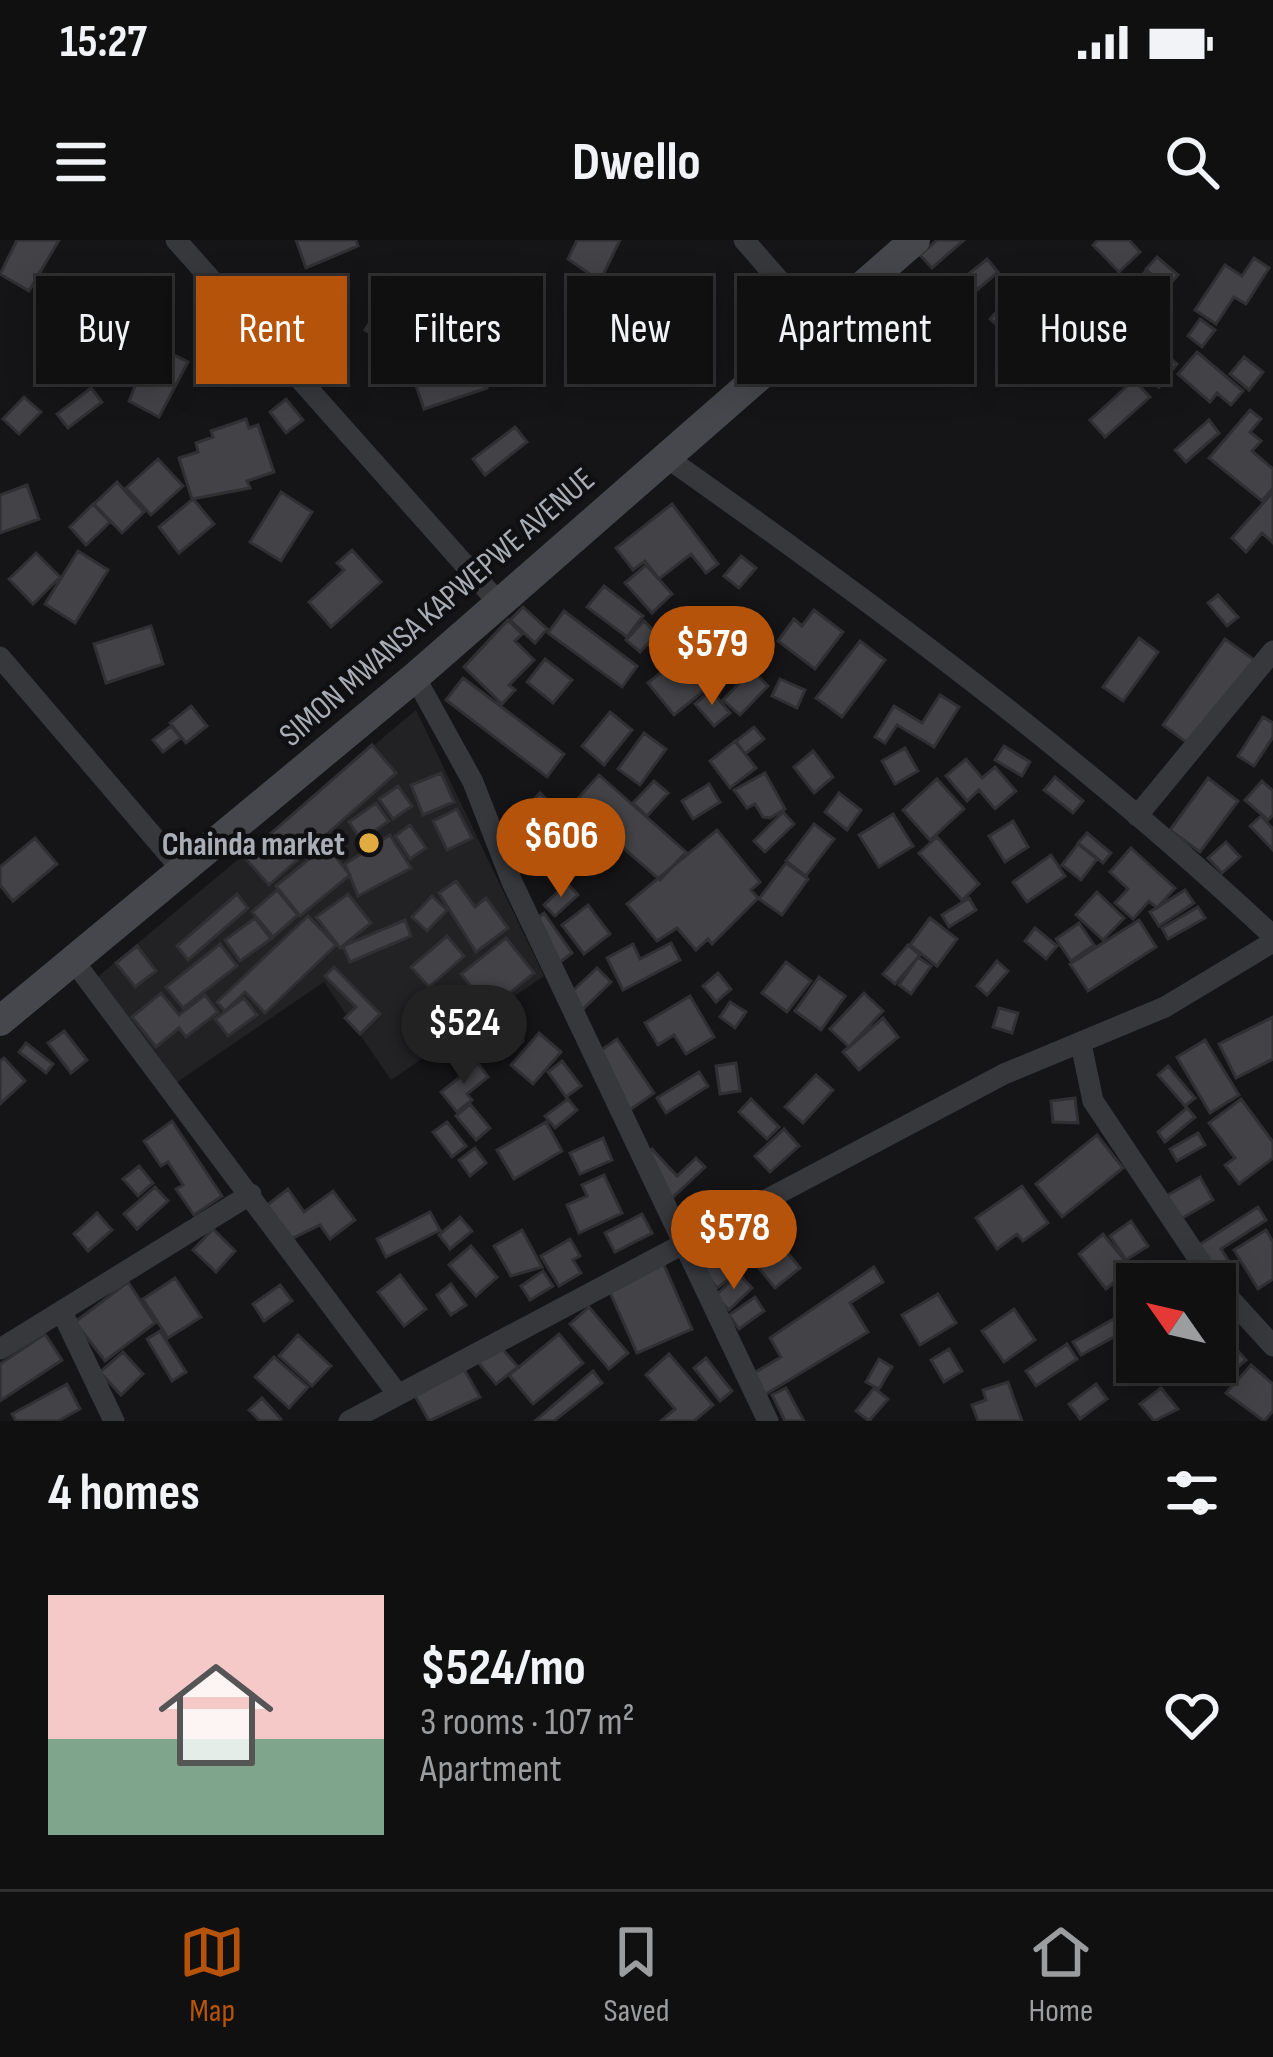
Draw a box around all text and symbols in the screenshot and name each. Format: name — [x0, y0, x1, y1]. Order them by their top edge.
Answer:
text: 15:27 — [60, 15, 147, 70]
icon: menu — [48, 129, 114, 195]
icon: search — [1159, 129, 1225, 195]
text: Dwello — [572, 130, 701, 195]
chip: Buy — [36, 276, 172, 384]
chip: Rent — [196, 276, 347, 384]
chip: Filters — [371, 276, 543, 384]
chip: New — [567, 276, 713, 384]
chip: Apartment — [737, 276, 974, 384]
chip: House — [998, 276, 1170, 384]
street label: SIMON MWANSA KAPWEPWE AVENUE — [272, 460, 603, 755]
pin: $579 — [641, 606, 783, 708]
text: $579 — [676, 621, 748, 668]
pin: $606 — [490, 798, 632, 900]
text: $606 — [523, 813, 599, 860]
place label: Chainda market — [162, 825, 345, 865]
marker: Chainda market — [356, 830, 382, 856]
pin: $524 — [393, 985, 535, 1087]
text: $524 — [428, 1000, 500, 1047]
pin: $578 — [663, 1190, 805, 1292]
text: $578 — [698, 1205, 770, 1252]
north arrow — [1116, 1263, 1236, 1383]
map controls — [1116, 1263, 1236, 1383]
icon: filters — [1159, 1460, 1225, 1526]
text: 4 homes — [48, 1463, 200, 1524]
text: $524/mo — [420, 1638, 586, 1699]
icon: home — [144, 1643, 288, 1787]
icon: heart — [1159, 1682, 1225, 1748]
text: 3 rooms · 107 m² — [420, 1699, 635, 1746]
text: Apartment — [420, 1746, 562, 1793]
tab: Map — [179, 1919, 245, 2031]
tab: Saved — [603, 1919, 670, 2031]
tab: Home — [1028, 1919, 1094, 2031]

